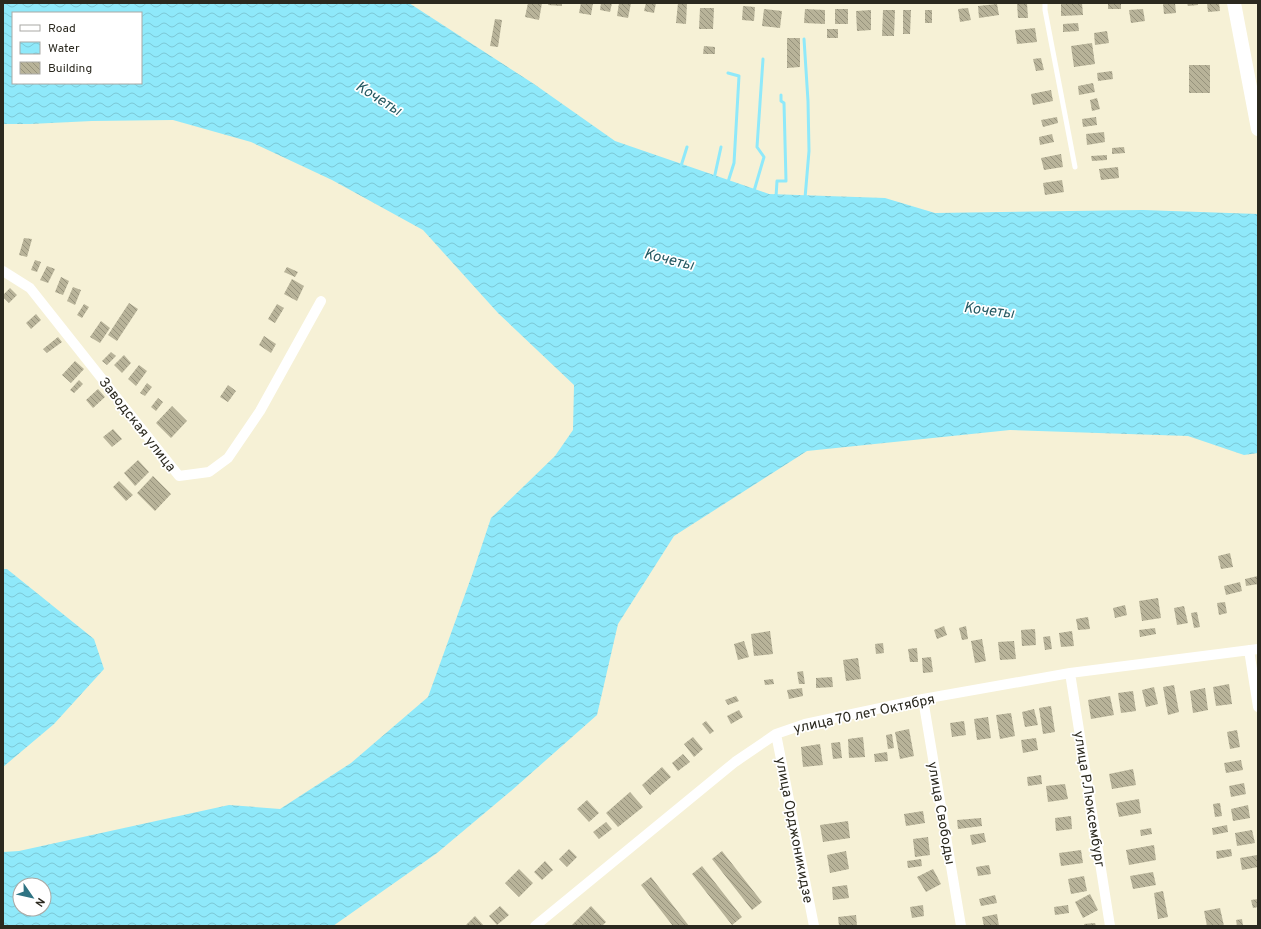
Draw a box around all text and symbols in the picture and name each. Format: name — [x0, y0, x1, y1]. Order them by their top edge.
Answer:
legend — [12, 12, 142, 84]
text: Road — [48, 21, 76, 37]
text: Water — [48, 41, 80, 57]
text: Building — [48, 61, 92, 77]
water label: Кочеты — [352, 78, 405, 121]
water label: Кочеты — [642, 245, 696, 276]
water label: Кочеты — [962, 299, 1016, 324]
street label: Заводская улица — [95, 374, 179, 476]
street label: улица 70 лет Октября — [792, 691, 937, 738]
street label: улица Р.Люксембург — [1069, 730, 1108, 869]
street label: улица Орджоникидзе — [771, 756, 816, 905]
street label: улица Свободы — [923, 760, 958, 866]
north arrow — [12, 877, 52, 917]
text: N — [31, 895, 47, 909]

